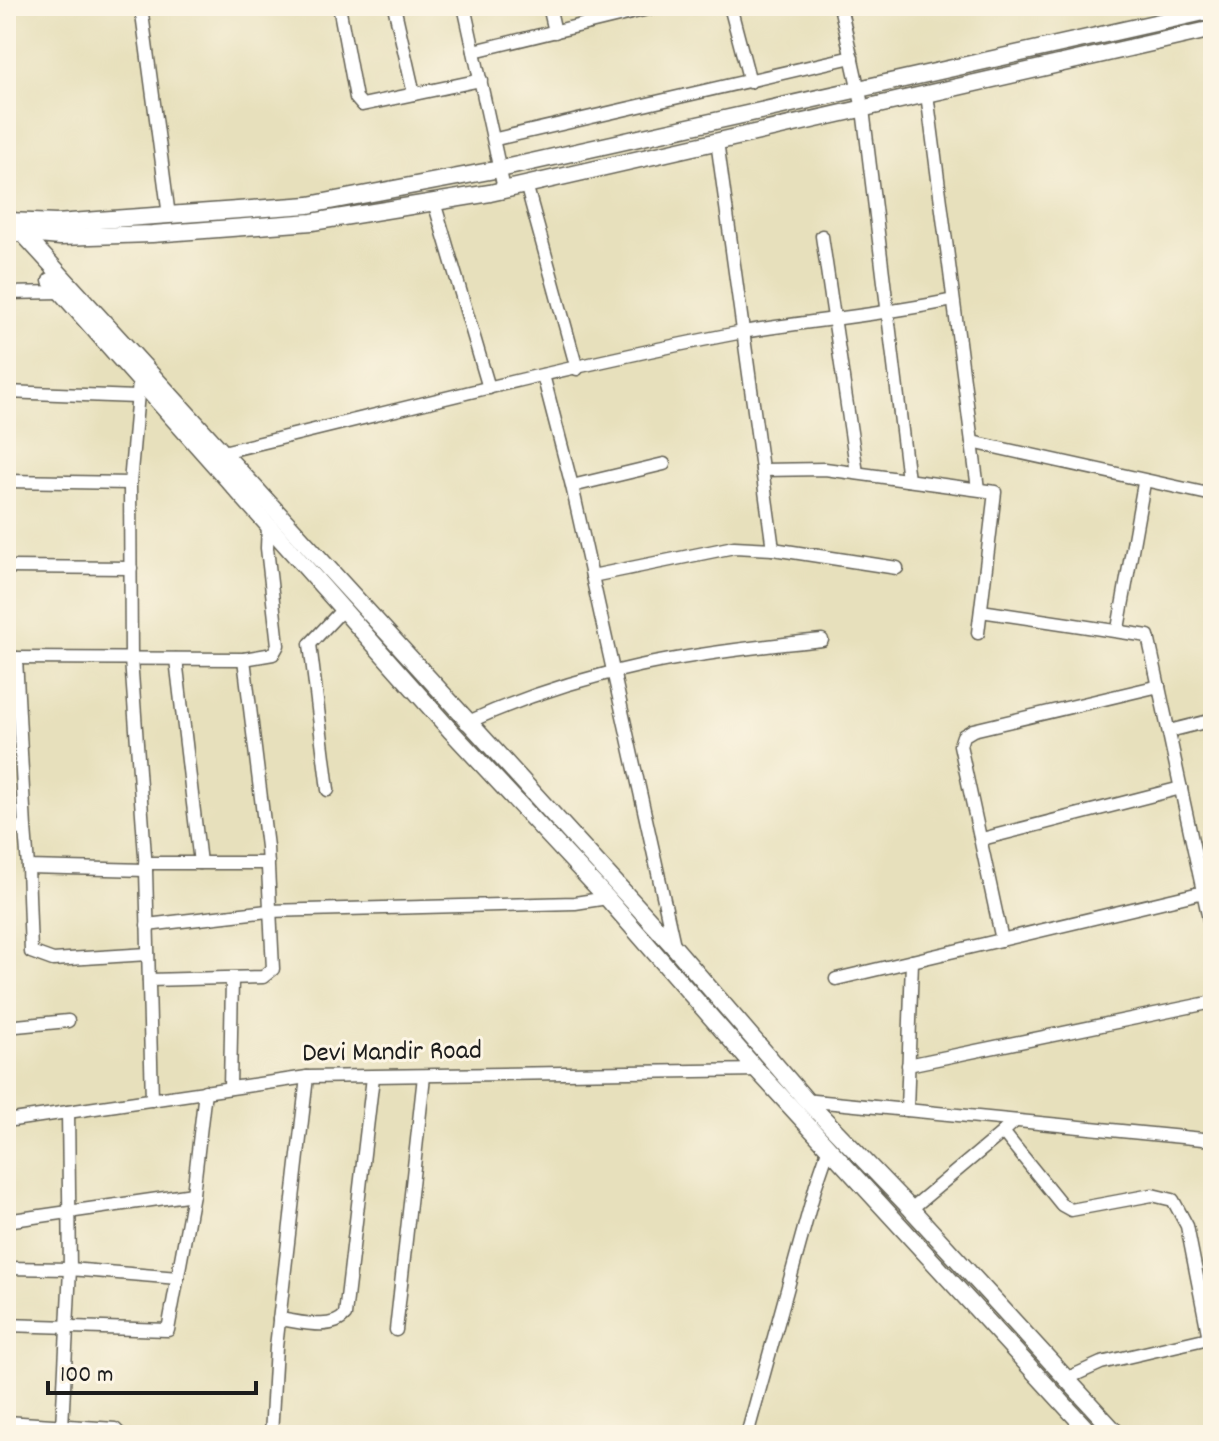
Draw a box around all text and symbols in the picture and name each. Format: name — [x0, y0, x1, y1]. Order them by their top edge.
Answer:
street label: Devi Mandir Road — [302, 1032, 482, 1076]
scale bar — [48, 1345, 256, 1395]
text: 100 m — [60, 1359, 113, 1393]

